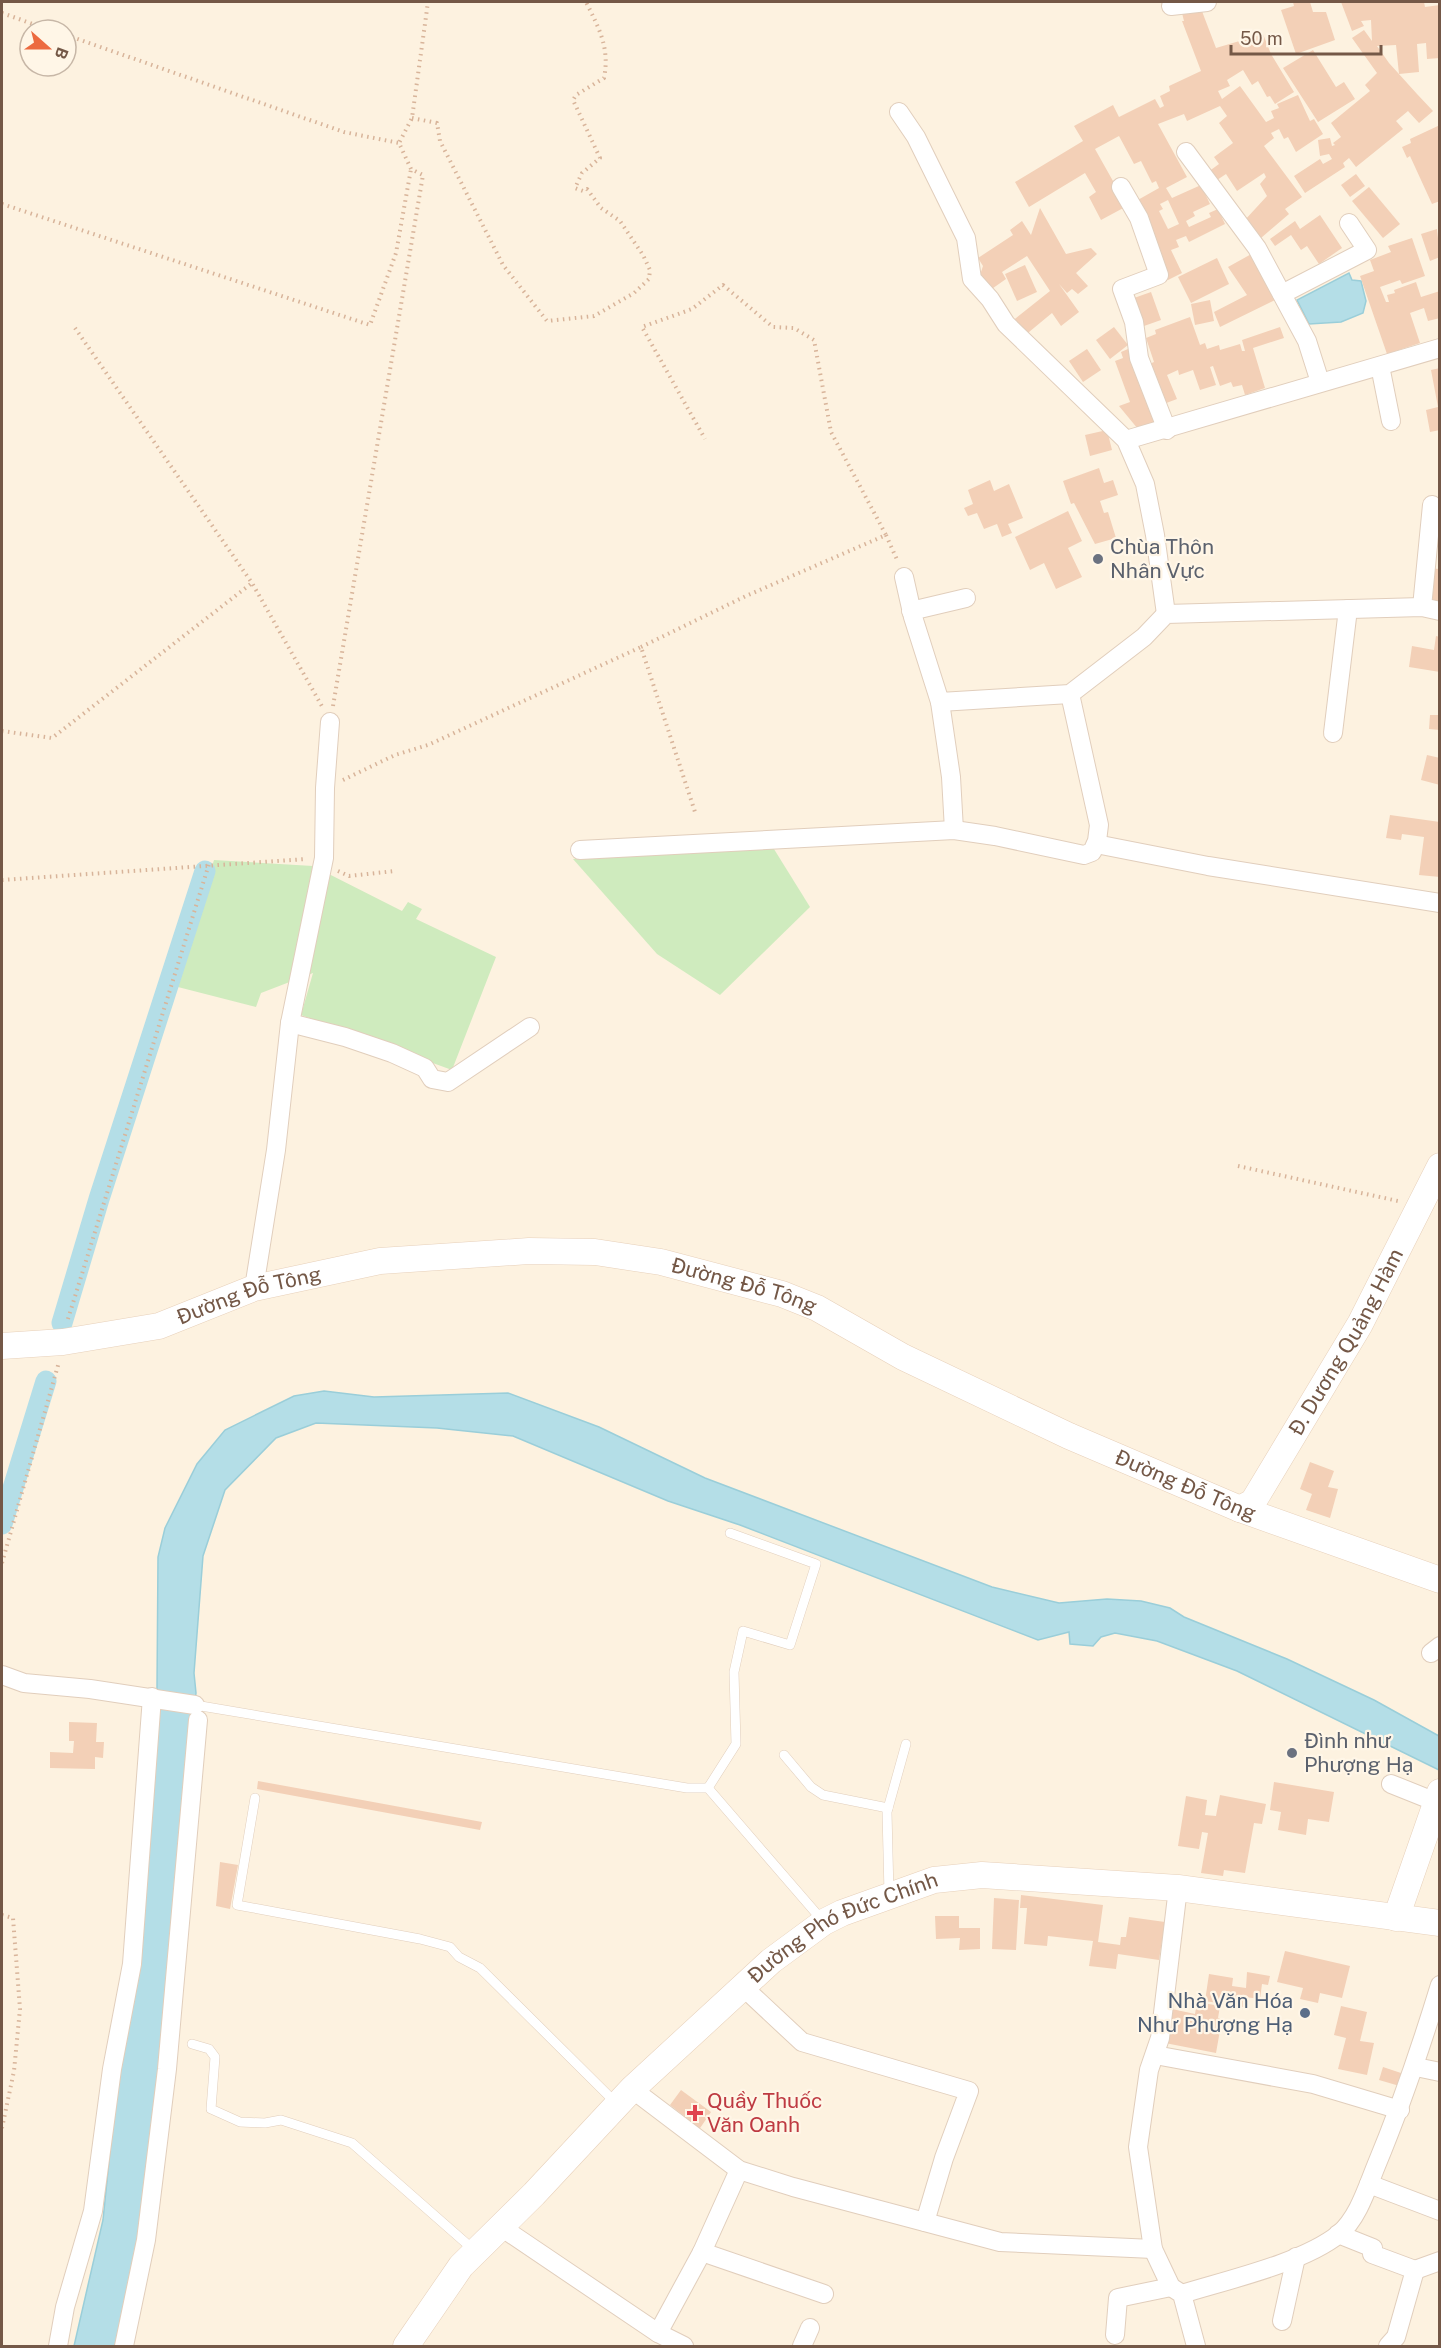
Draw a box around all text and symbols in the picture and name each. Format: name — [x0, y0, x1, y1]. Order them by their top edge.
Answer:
north arrow — [18, 18, 78, 78]
scale bar — [1231, 18, 1381, 56]
text: 50 m — [1240, 28, 1283, 49]
text: B — [51, 45, 72, 62]
place label: Chùa Thôn Nhân Vực — [1110, 534, 1214, 583]
marker: Chùa Thôn Nhân Vực — [1091, 552, 1105, 566]
street label: Đ. Dương Quảng Hàm — [1283, 1244, 1408, 1440]
street label: Đường Đỗ Tông — [668, 1252, 821, 1319]
street label: Đường Đỗ Tông — [173, 1261, 324, 1330]
street label: Đường Đỗ Tông — [1111, 1444, 1260, 1526]
place label: Đình như Phượng Hạ — [1304, 1728, 1413, 1777]
marker: Đình như Phượng Hạ — [1285, 1746, 1299, 1760]
street label: Đường Phó Đức Chính — [742, 1867, 941, 1988]
place label: Nhà Văn Hóa Như Phượng Hạ — [1137, 1988, 1293, 2037]
marker: Nhà Văn Hóa Như Phượng Hạ — [1298, 2006, 1312, 2020]
place label: Quầy Thuốc Văn Oanh — [707, 2088, 822, 2137]
marker: Quầy Thuốc Văn Oanh — [688, 2106, 702, 2120]

